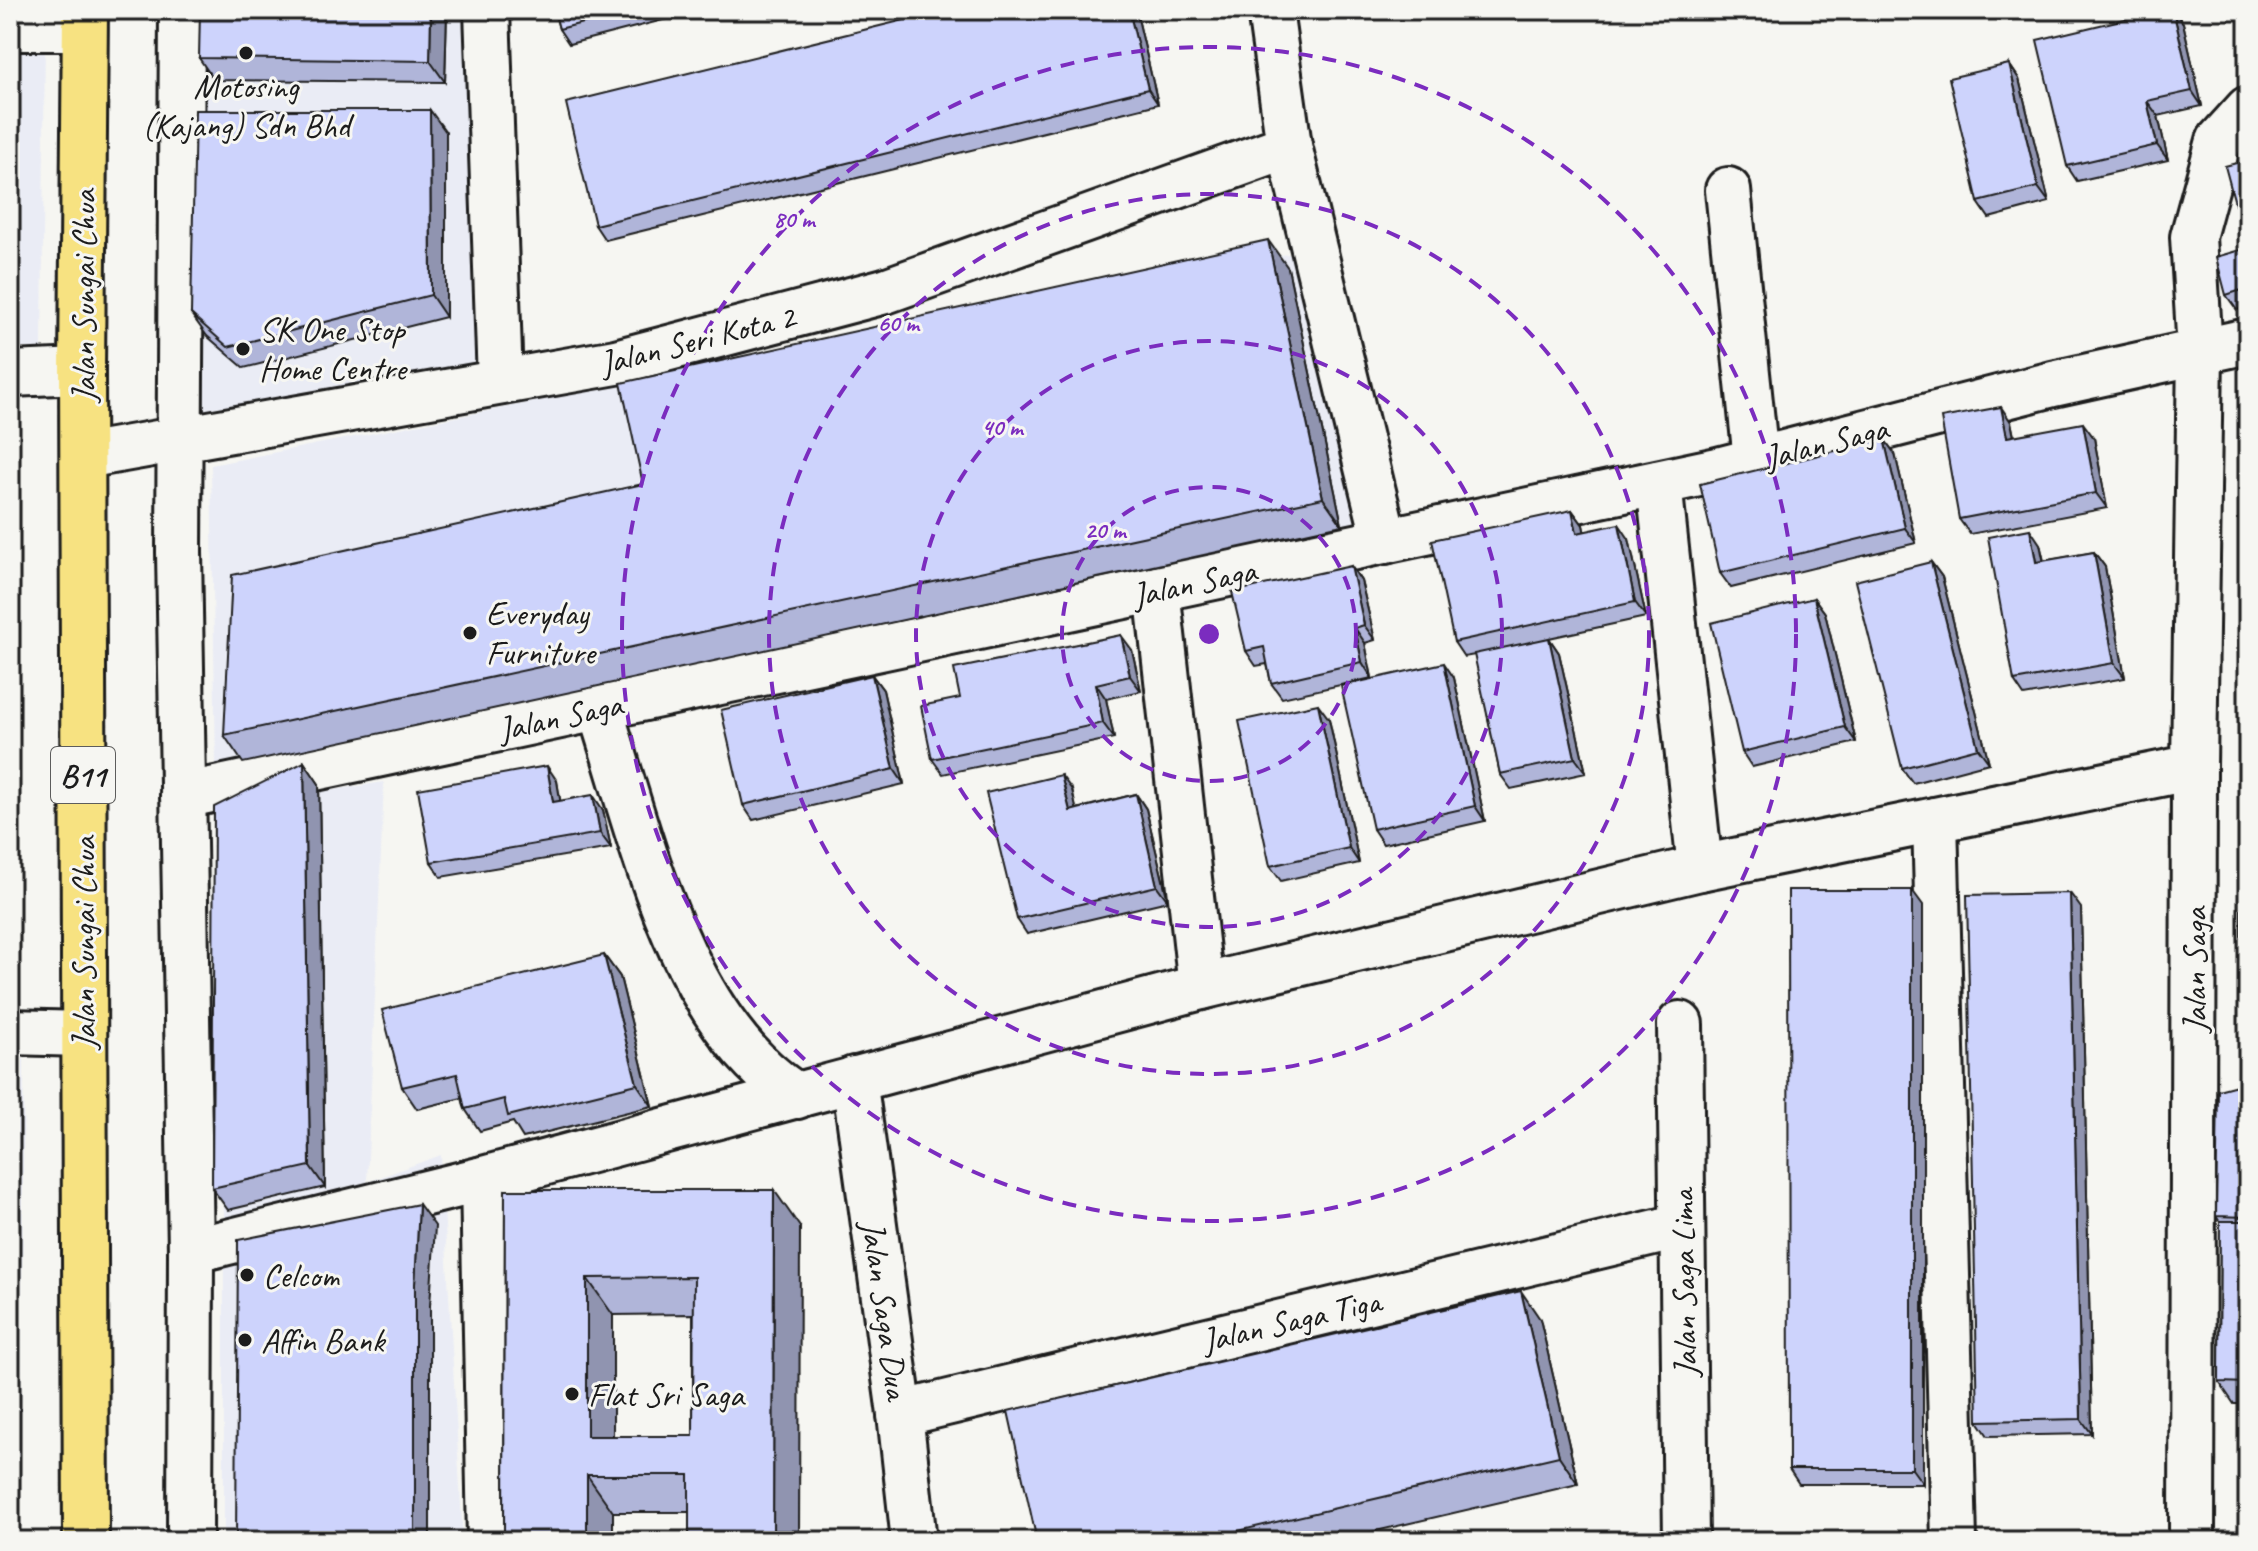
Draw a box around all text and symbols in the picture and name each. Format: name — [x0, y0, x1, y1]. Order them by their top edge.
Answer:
marker: Motosing (Kajang) Sdn Bhd — [237, 44, 255, 62]
place label: Motosing (Kajang) Sdn Bhd — [142, 65, 355, 147]
street label: Jalan Sungai Chua — [62, 188, 105, 404]
text: 80 m — [773, 204, 817, 234]
street label: Jalan Seri Kota 2 — [593, 294, 802, 385]
place label: SK One Stop Home Centre — [259, 308, 409, 390]
text: 60 m — [877, 308, 921, 338]
marker: SK One Stop Home Centre — [234, 340, 252, 358]
street label: Jalan Saga — [1758, 406, 1894, 479]
text: 40 m — [981, 412, 1025, 442]
text: 20 m — [1084, 515, 1128, 545]
street label: Jalan Saga — [1126, 548, 1262, 617]
place label: Everyday Furniture — [486, 592, 598, 674]
centre of rings — [1195, 620, 1223, 648]
marker: Everyday Furniture — [461, 624, 479, 642]
street label: Jalan Saga — [492, 682, 628, 751]
road number: B11 — [51, 747, 115, 803]
street label: Jalan Sungai Chua — [62, 835, 105, 1051]
street label: Jalan Saga — [2173, 905, 2216, 1035]
street label: Jalan Saga Lima — [1660, 1186, 1707, 1379]
street label: Jalan Saga Dua — [851, 1216, 920, 1405]
place label: Celcom — [263, 1254, 340, 1297]
marker: Celcom — [238, 1266, 256, 1284]
street label: Jalan Saga Tiga — [1196, 1278, 1387, 1362]
place label: Affin Bank — [261, 1319, 387, 1362]
marker: Affin Bank — [236, 1331, 254, 1349]
place label: Flat Sri Saga — [588, 1373, 746, 1416]
marker: Flat Sri Saga — [563, 1385, 581, 1403]

